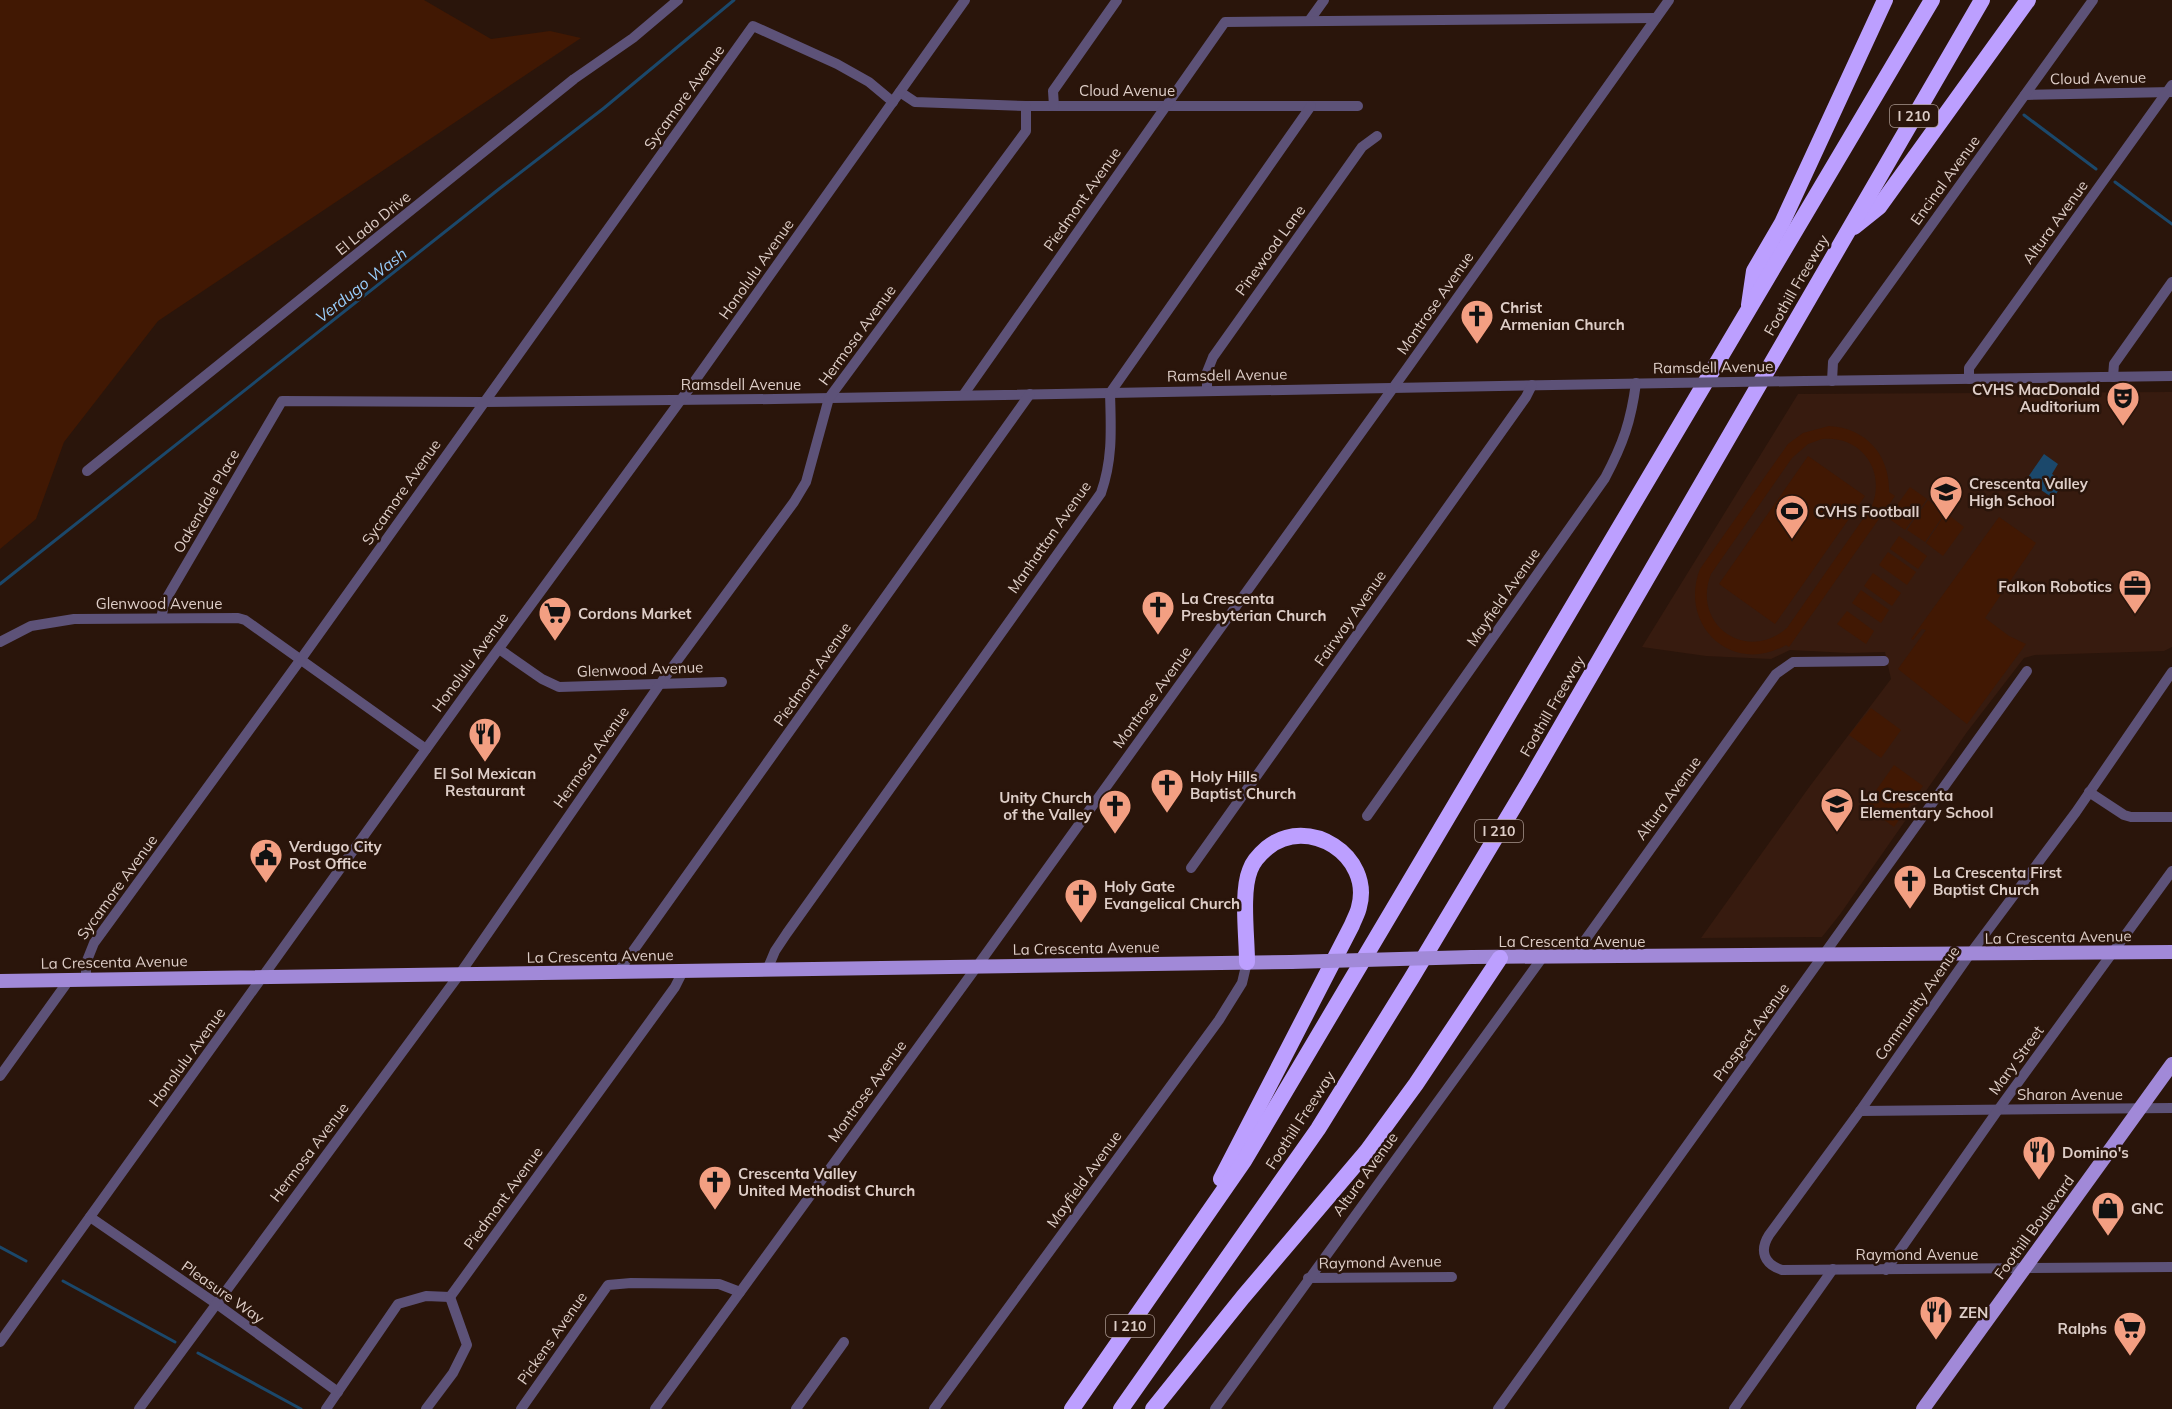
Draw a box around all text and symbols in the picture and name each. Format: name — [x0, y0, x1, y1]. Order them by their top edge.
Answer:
street label: Sycamore Avenue — [640, 41, 728, 153]
street label: Cloud Avenue — [2050, 68, 2146, 88]
street label: Cloud Avenue — [1079, 81, 1175, 100]
road number: I 210 — [1890, 105, 1938, 127]
street label: Encinal Avenue — [1906, 131, 1984, 229]
street label: Piedmont Avenue — [1039, 143, 1125, 255]
street label: Altura Avenue — [2018, 176, 2092, 268]
street label: El Lado Drive — [332, 187, 414, 259]
street label: Pinewood Lane — [1231, 201, 1309, 299]
street label: Honolulu Avenue — [714, 215, 798, 323]
street label: Foothill Freeway — [1759, 231, 1833, 339]
water label: Verdugo Wash — [311, 243, 411, 327]
street label: Montrose Avenue — [1392, 248, 1478, 358]
street label: Hermosa Avenue — [814, 281, 900, 389]
church icon: Christ Armenian Church — [1459, 298, 1495, 345]
place label: Christ Armenian Church — [1500, 298, 1625, 334]
street label: Ramsdell Avenue — [1653, 356, 1773, 378]
street label: Ramsdell Avenue — [1167, 364, 1287, 386]
street label: Ramsdell Avenue — [681, 375, 801, 394]
place label: CVHS MacDonald Auditorium — [1972, 380, 2100, 416]
theatre icon: CVHS MacDonald Auditorium — [2105, 380, 2141, 427]
street label: Sycamore Avenue — [357, 435, 445, 549]
street label: Oakendale Place — [169, 446, 243, 556]
school or university icon: Crescenta Valley High School — [1928, 474, 1964, 521]
place label: Crescenta Valley High School — [1969, 474, 2089, 510]
street label: Manhattan Avenue — [1003, 477, 1095, 597]
sports icon: CVHS Football — [1774, 493, 1810, 540]
place label: CVHS Football — [1815, 502, 1919, 521]
street label: Mayfield Avenue — [1462, 544, 1544, 650]
street label: Fairway Avenue — [1310, 566, 1390, 670]
office icon: Falkon Robotics — [2117, 568, 2153, 615]
place label: Falkon Robotics — [1998, 577, 2112, 596]
church icon: La Crescenta Presbyterian Church — [1140, 589, 1176, 636]
place label: La Crescenta Presbyterian Church — [1181, 589, 1327, 625]
street label: Glenwood Avenue — [96, 594, 222, 613]
supermarket icon: Cordons Market — [537, 595, 573, 642]
place label: Cordons Market — [578, 604, 692, 623]
street label: Honolulu Avenue — [428, 609, 512, 715]
street label: Piedmont Avenue — [769, 618, 855, 730]
street label: Montrose Avenue — [1109, 642, 1195, 752]
street label: Foothill Freeway — [1515, 652, 1589, 760]
street label: Glenwood Avenue — [576, 657, 704, 681]
street label: Hermosa Avenue — [549, 703, 633, 811]
restaurant icon: El Sol Mexican Restaurant — [467, 716, 503, 763]
street label: Altura Avenue — [1631, 752, 1705, 844]
place label: El Sol Mexican Restaurant — [434, 764, 536, 800]
church icon: Holy Hills Baptist Church — [1149, 767, 1185, 814]
place label: Holy Hills Baptist Church — [1190, 767, 1296, 803]
school or university icon: La Crescenta Elementary School — [1819, 786, 1855, 833]
place label: La Crescenta Elementary School — [1860, 786, 1993, 822]
place label: Unity Church of the Valley — [999, 788, 1093, 824]
church icon: Unity Church of the Valley — [1097, 788, 1133, 835]
road number: I 210 — [1475, 820, 1523, 842]
street label: Sycamore Avenue — [73, 831, 161, 943]
public building icon: Verdugo City Post Office — [248, 837, 284, 884]
place label: Verdugo City Post Office — [288, 837, 382, 873]
church icon: La Crescenta First Baptist Church — [1892, 863, 1928, 910]
place label: La Crescenta First Baptist Church — [1933, 863, 2062, 899]
church icon: Holy Gate Evangelical Church — [1063, 877, 1099, 924]
place label: Holy Gate Evangelical Church — [1104, 877, 1240, 913]
street label: La Crescenta Avenue — [1984, 926, 2132, 948]
street label: La Crescenta Avenue — [1499, 932, 1645, 951]
street label: La Crescenta Avenue — [1012, 937, 1160, 959]
street label: Community Avenue — [1870, 942, 1964, 1064]
street label: La Crescenta Avenue — [526, 945, 674, 967]
street label: La Crescenta Avenue — [40, 951, 188, 973]
street label: Prospect Avenue — [1709, 979, 1793, 1085]
street label: Honolulu Avenue — [145, 1004, 229, 1110]
street label: Mary Street — [1984, 1022, 2048, 1098]
street label: Montrose Avenue — [824, 1036, 910, 1146]
street label: Foothill Freeway — [1261, 1067, 1339, 1173]
street label: Sharon Avenue — [2017, 1085, 2123, 1104]
street label: Hermosa Avenue — [265, 1099, 353, 1205]
street label: Mayfield Avenue — [1042, 1127, 1126, 1231]
street label: Altura Avenue — [1328, 1128, 1402, 1220]
restaurant icon: Domino's — [2021, 1134, 2057, 1181]
street label: Piedmont Avenue — [459, 1143, 547, 1253]
place label: Domino's — [2062, 1143, 2129, 1162]
church icon: Crescenta Valley United Methodist Church — [697, 1164, 733, 1211]
place label: Crescenta Valley United Methodist Church — [738, 1164, 915, 1200]
street label: Foothill Boulevard — [1990, 1171, 2078, 1283]
shop icon: GNC — [2090, 1190, 2126, 1237]
place label: GNC — [2131, 1199, 2164, 1218]
street label: Raymond Avenue — [1856, 1245, 1978, 1264]
street label: Raymond Avenue — [1318, 1251, 1442, 1273]
street label: Pleasure Way — [178, 1256, 268, 1328]
street label: Pickens Avenue — [513, 1288, 591, 1388]
restaurant icon: ZEN — [1918, 1294, 1954, 1341]
place label: ZEN — [1959, 1303, 1988, 1322]
supermarket icon: Ralphs — [2112, 1310, 2148, 1357]
road number: I 210 — [1106, 1315, 1154, 1337]
place label: Ralphs — [2057, 1319, 2107, 1338]

